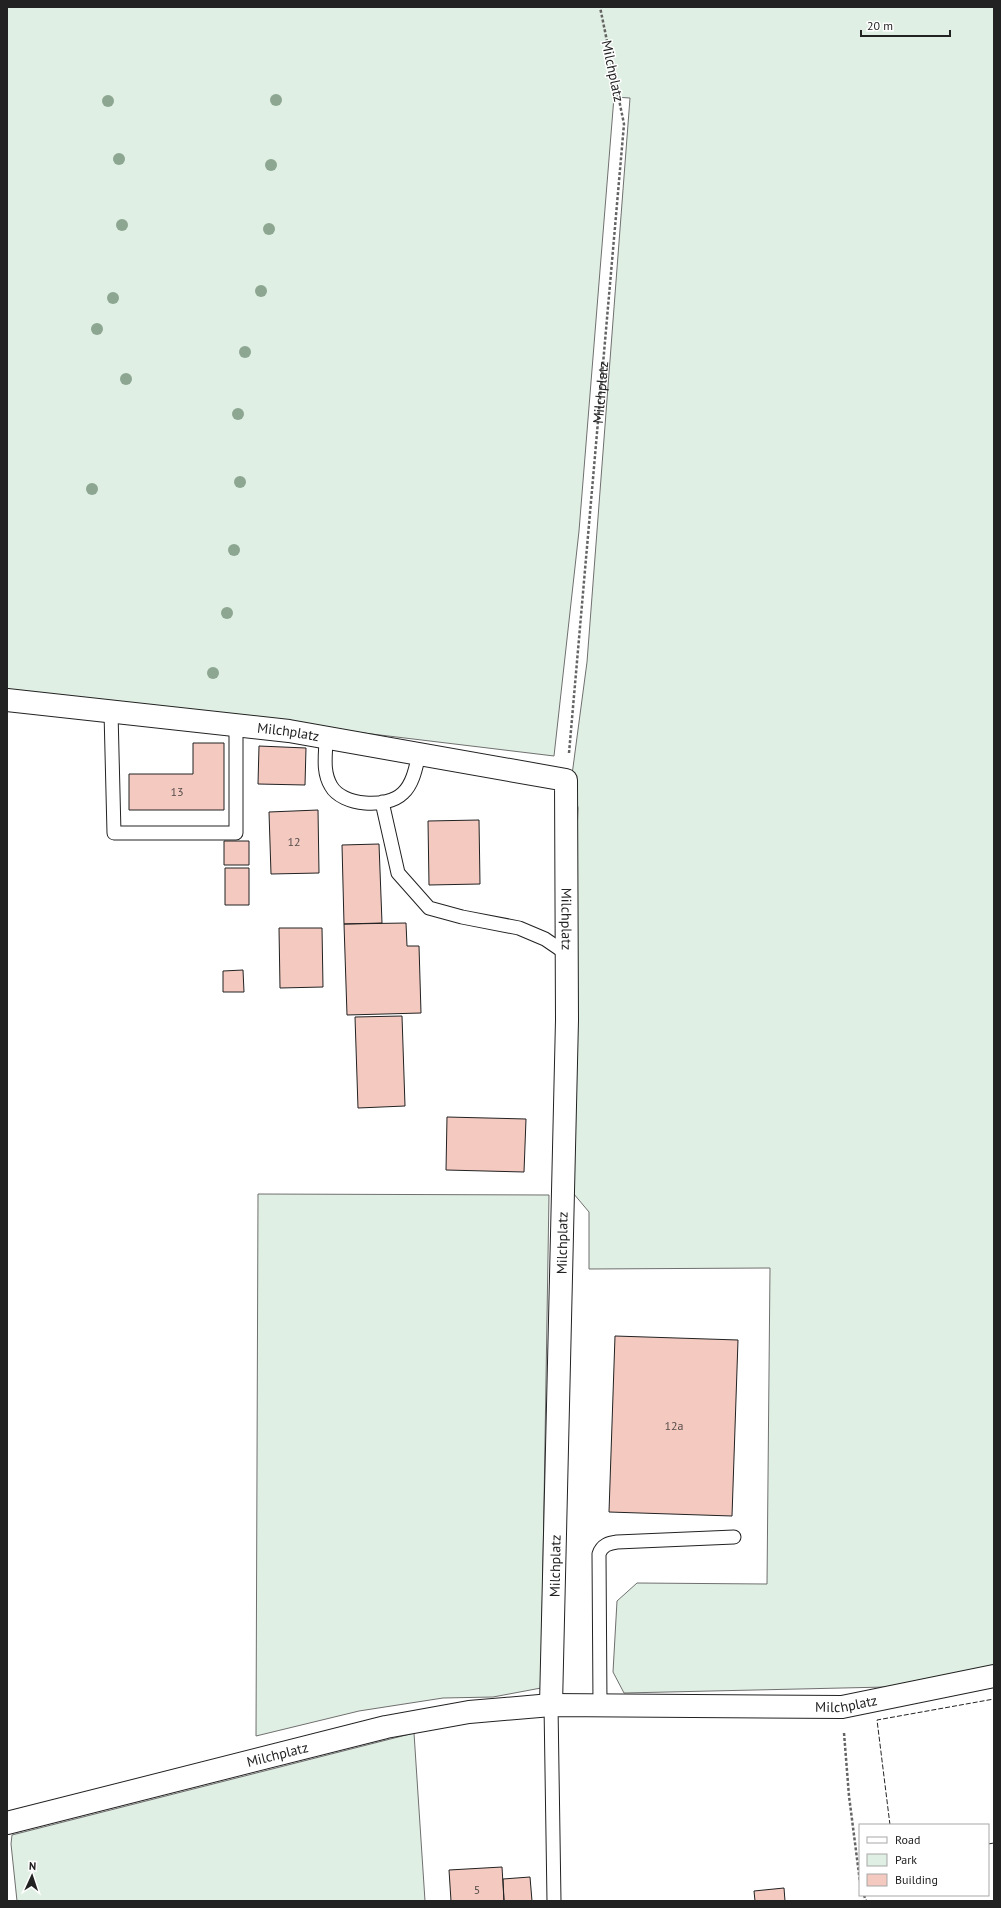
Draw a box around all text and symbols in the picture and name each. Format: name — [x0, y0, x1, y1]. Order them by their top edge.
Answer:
scale bar — [861, 12, 950, 38]
text: 20 m — [867, 18, 893, 33]
street label: Milchplatz — [598, 39, 628, 103]
street label: Milchplatz — [589, 360, 612, 424]
street label: Milchplatz — [256, 719, 321, 745]
house number: 13 — [170, 784, 184, 799]
house number: 12 — [287, 834, 301, 849]
street label: Milchplatz — [557, 888, 576, 950]
street label: Milchplatz — [552, 1212, 572, 1274]
house number: 12a — [664, 1418, 684, 1433]
street label: Milchplatz — [545, 1535, 565, 1597]
street label: Milchplatz — [815, 1691, 879, 1716]
street label: Milchplatz — [245, 1738, 310, 1771]
legend — [859, 1824, 989, 1896]
text: Road — [895, 1832, 920, 1847]
text: Park — [895, 1852, 917, 1867]
north arrow — [12, 1856, 52, 1896]
text: N — [29, 1859, 37, 1873]
text: Building — [895, 1872, 938, 1887]
house number: 5 — [474, 1882, 480, 1897]

